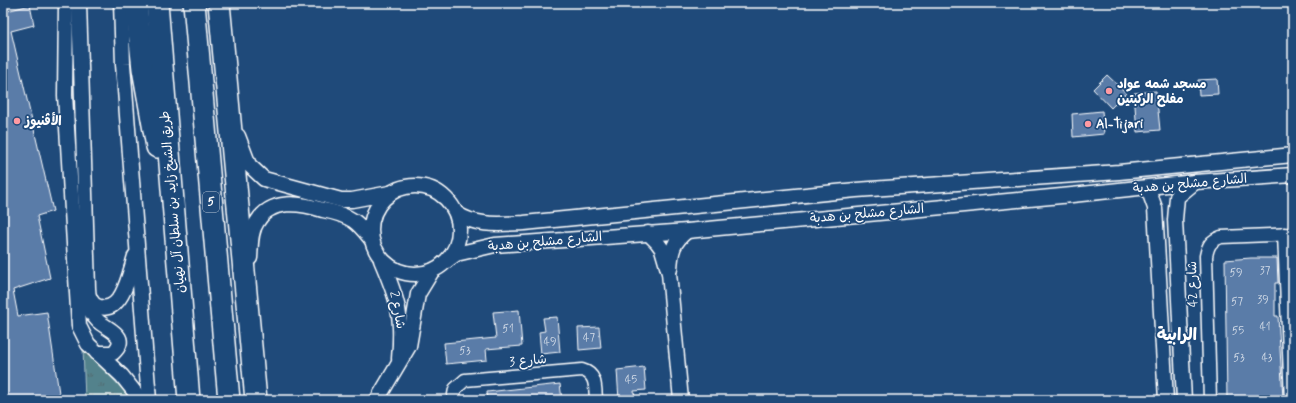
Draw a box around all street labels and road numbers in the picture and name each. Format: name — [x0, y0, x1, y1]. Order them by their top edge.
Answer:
street label: طريق الشيخ زايد بن سلطان آل نهيان — [157, 110, 189, 294]
street label: الشارع مشلح بن هدبة — [1132, 171, 1248, 197]
road number: 5 — [203, 192, 219, 212]
street label: الشارع مشلح بن هدبة — [809, 201, 925, 227]
street label: الشارع مشلح بن هدبة — [487, 229, 603, 255]
street label: شارع 42 — [1184, 261, 1202, 307]
street label: شارع 2 — [385, 290, 409, 330]
street label: شارع 3 — [509, 351, 547, 371]

